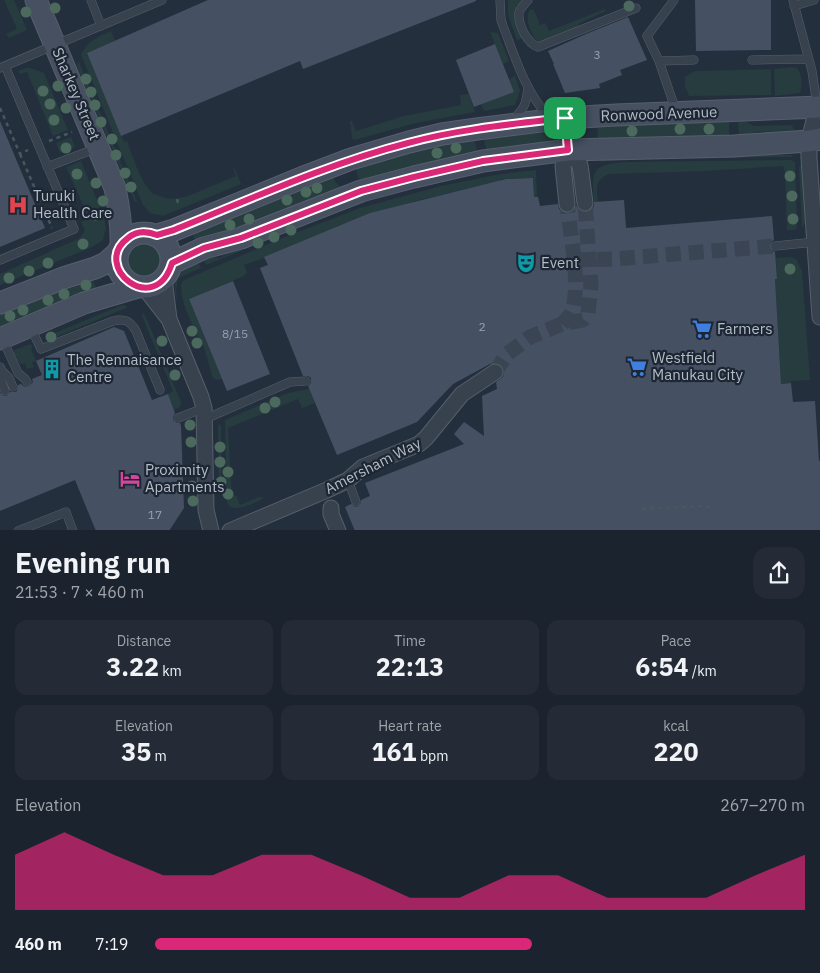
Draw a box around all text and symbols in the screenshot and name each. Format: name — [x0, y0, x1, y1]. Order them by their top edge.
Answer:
street label: Sharkey Street — [48, 45, 104, 143]
house number: 3 — [593, 47, 601, 62]
pin — [544, 97, 586, 139]
street label: Ronwood Avenue — [600, 102, 718, 125]
icon: arrive — [551, 104, 579, 132]
place label: Turuki Health Care — [33, 186, 112, 222]
hospital icon: Turuki Health Care — [7, 194, 29, 216]
theatre icon: Event — [515, 252, 537, 274]
place label: Event — [541, 253, 579, 272]
supermarket icon: Farmers — [691, 318, 713, 340]
house number: 2 — [478, 319, 486, 334]
place label: Farmers — [717, 319, 772, 338]
house number: 8/15 — [222, 326, 248, 341]
place label: Westfield Manukau City — [652, 348, 743, 384]
place label: The Rennaisance Centre — [67, 350, 182, 386]
supermarket icon: Westfield Manukau City — [626, 356, 648, 378]
building icon: The Rennaisance Centre — [41, 358, 63, 380]
street label: Amersham Way — [321, 433, 425, 498]
place label: Proximity Apartments — [145, 460, 225, 496]
hotel icon: Proximity Apartments — [119, 468, 141, 490]
house number: 17 — [148, 507, 162, 522]
text: Evening run — [15, 544, 171, 581]
button: share — [753, 547, 805, 599]
text: 21:53 · 7 × 460 m — [15, 582, 144, 602]
text: Distance — [117, 632, 171, 650]
text: Time — [394, 632, 426, 650]
text: Pace — [661, 632, 691, 650]
text: 3.22 — [106, 650, 159, 683]
text: 22:13 — [376, 650, 444, 683]
text: 6:54 — [635, 650, 688, 683]
text: km — [159, 662, 182, 680]
text: /km — [688, 662, 717, 680]
text: Elevation — [115, 717, 173, 735]
text: Heart rate — [378, 717, 442, 735]
text: kcal — [663, 717, 689, 735]
text: 35 — [121, 735, 151, 768]
text: 161 — [372, 735, 417, 768]
text: 220 — [653, 735, 699, 768]
text: m — [151, 747, 167, 765]
text: bpm — [417, 747, 448, 765]
text: Elevation — [15, 795, 81, 815]
text: 267–270 m — [720, 795, 805, 815]
text: 460 m — [15, 934, 62, 954]
text: 7:19 — [95, 934, 128, 954]

